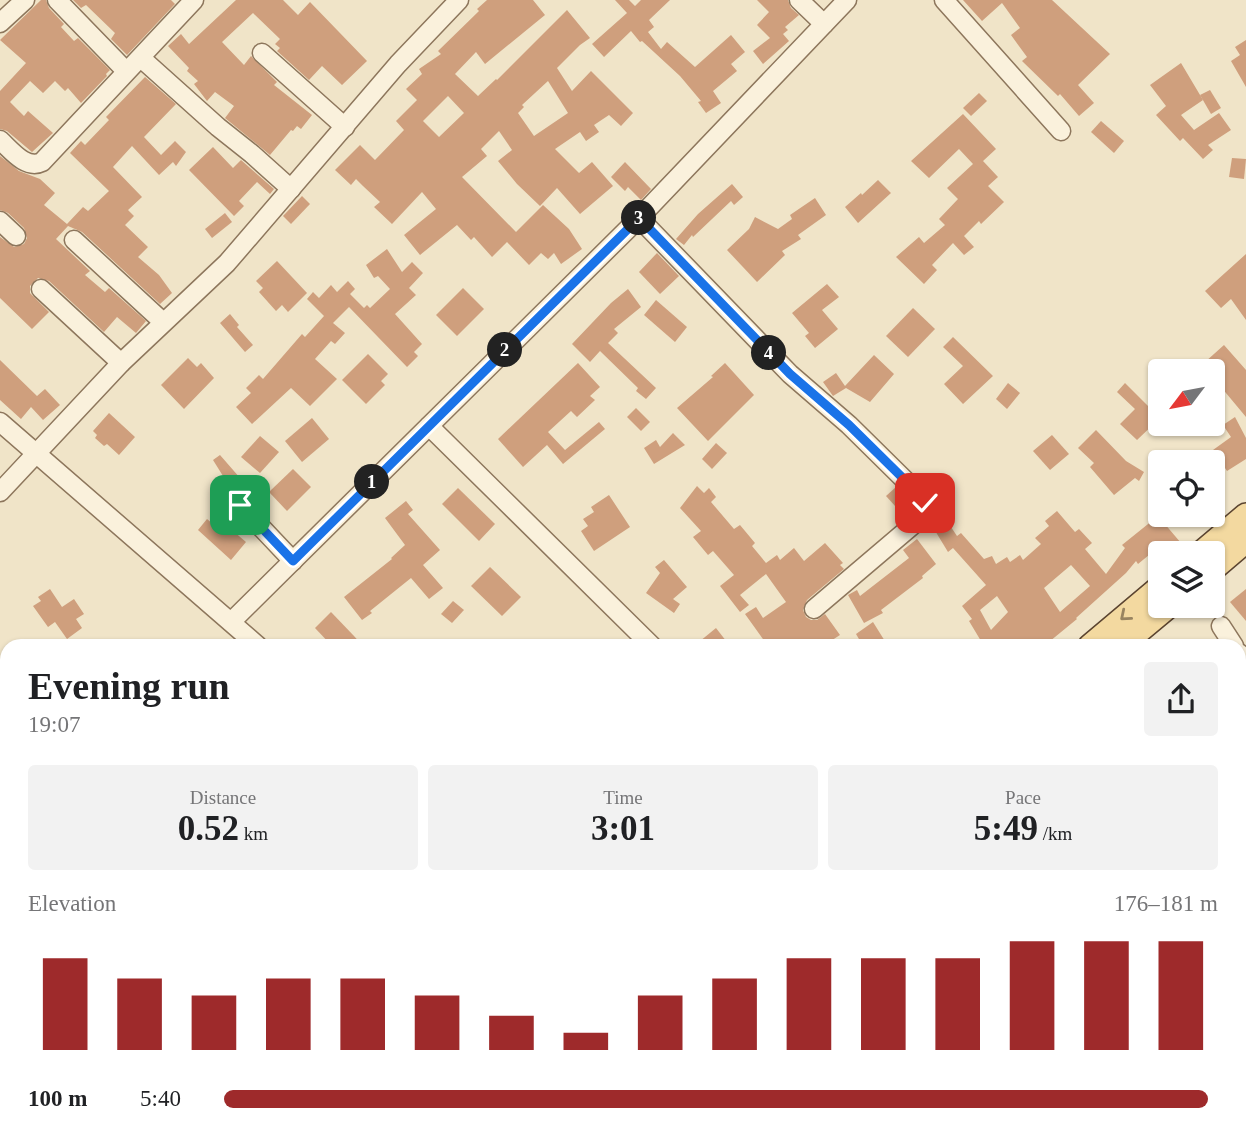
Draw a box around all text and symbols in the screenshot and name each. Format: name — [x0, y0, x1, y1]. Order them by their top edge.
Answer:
pin: 3 — [622, 200, 656, 235]
text: 3 — [634, 207, 643, 228]
pin: 2 — [488, 332, 522, 368]
pin: 4 — [752, 336, 786, 370]
text: 2 — [500, 339, 509, 360]
text: 4 — [764, 342, 773, 363]
north arrow — [1148, 359, 1225, 436]
map controls — [1148, 359, 1225, 618]
button: locate — [1148, 450, 1225, 527]
pin: 1 — [354, 464, 390, 500]
text: 1 — [367, 471, 376, 492]
pin — [895, 473, 955, 533]
pin — [210, 475, 270, 535]
icon: check — [906, 484, 944, 522]
icon: arrive — [221, 486, 259, 524]
button: layers — [1148, 541, 1225, 618]
one-way arrow — [1120, 608, 1133, 621]
button: share — [1144, 662, 1218, 736]
text: Evening run — [28, 665, 230, 707]
text: 19:07 — [28, 712, 80, 737]
text: Distance — [190, 787, 256, 808]
text: Time — [603, 787, 643, 808]
text: Pace — [1005, 787, 1041, 808]
text: 0.52 — [178, 809, 239, 848]
text: 3:01 — [591, 809, 655, 848]
text: 5:49 — [974, 809, 1038, 848]
text: km — [239, 823, 268, 844]
text: /km — [1038, 823, 1072, 844]
text: Elevation — [28, 891, 116, 916]
text: 176–181 m — [1114, 891, 1218, 916]
text: 100 m — [28, 1086, 87, 1111]
text: 5:40 — [140, 1086, 181, 1111]

